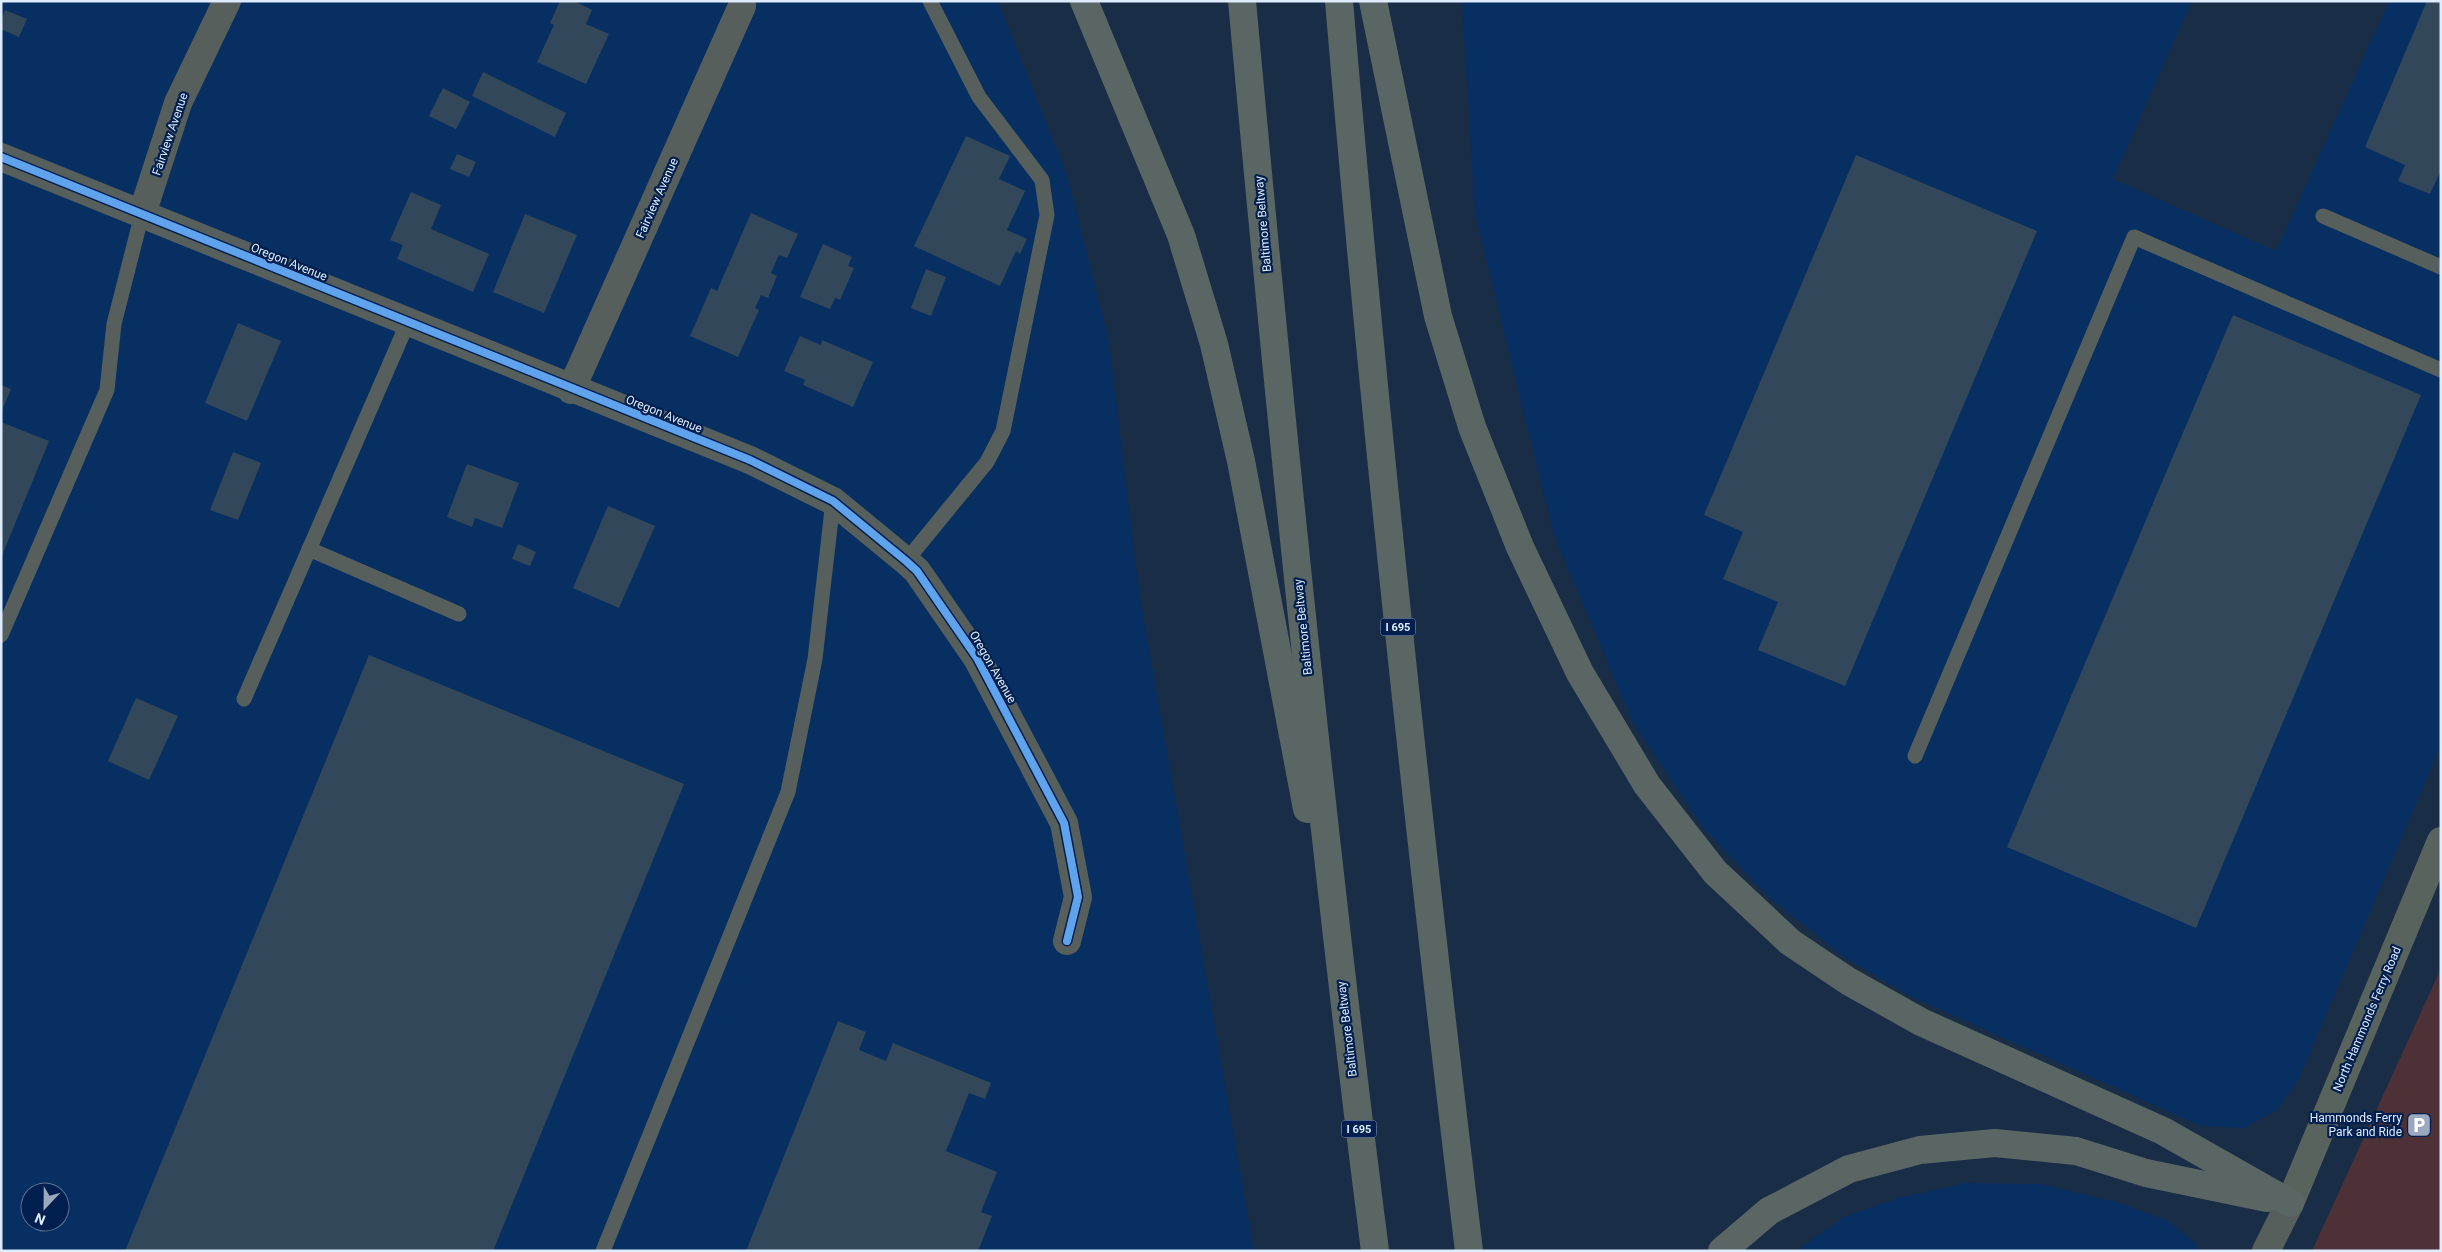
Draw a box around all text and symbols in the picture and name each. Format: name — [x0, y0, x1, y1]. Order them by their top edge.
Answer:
street label: Fairview Avenue — [149, 91, 191, 177]
street label: Fairview Avenue — [633, 156, 681, 240]
street label: Baltimore Beltway — [1252, 175, 1274, 273]
street label: Oregon Avenue — [249, 240, 329, 284]
street label: Oregon Avenue — [624, 392, 704, 436]
street label: Baltimore Beltway — [1291, 578, 1315, 676]
road number: I 695 — [1380, 618, 1416, 636]
street label: Oregon Avenue — [967, 628, 1019, 706]
street label: North Hammonds Ferry Road — [2330, 944, 2404, 1094]
street label: Baltimore Beltway — [1334, 980, 1360, 1078]
place label: Hammonds Ferry Park and Ride — [2310, 1111, 2402, 1139]
parking icon: Hammonds Ferry Park and Ride — [2406, 1112, 2432, 1138]
road number: I 695 — [1342, 1120, 1376, 1138]
north arrow — [20, 1182, 70, 1232]
text: N — [33, 1210, 48, 1228]

